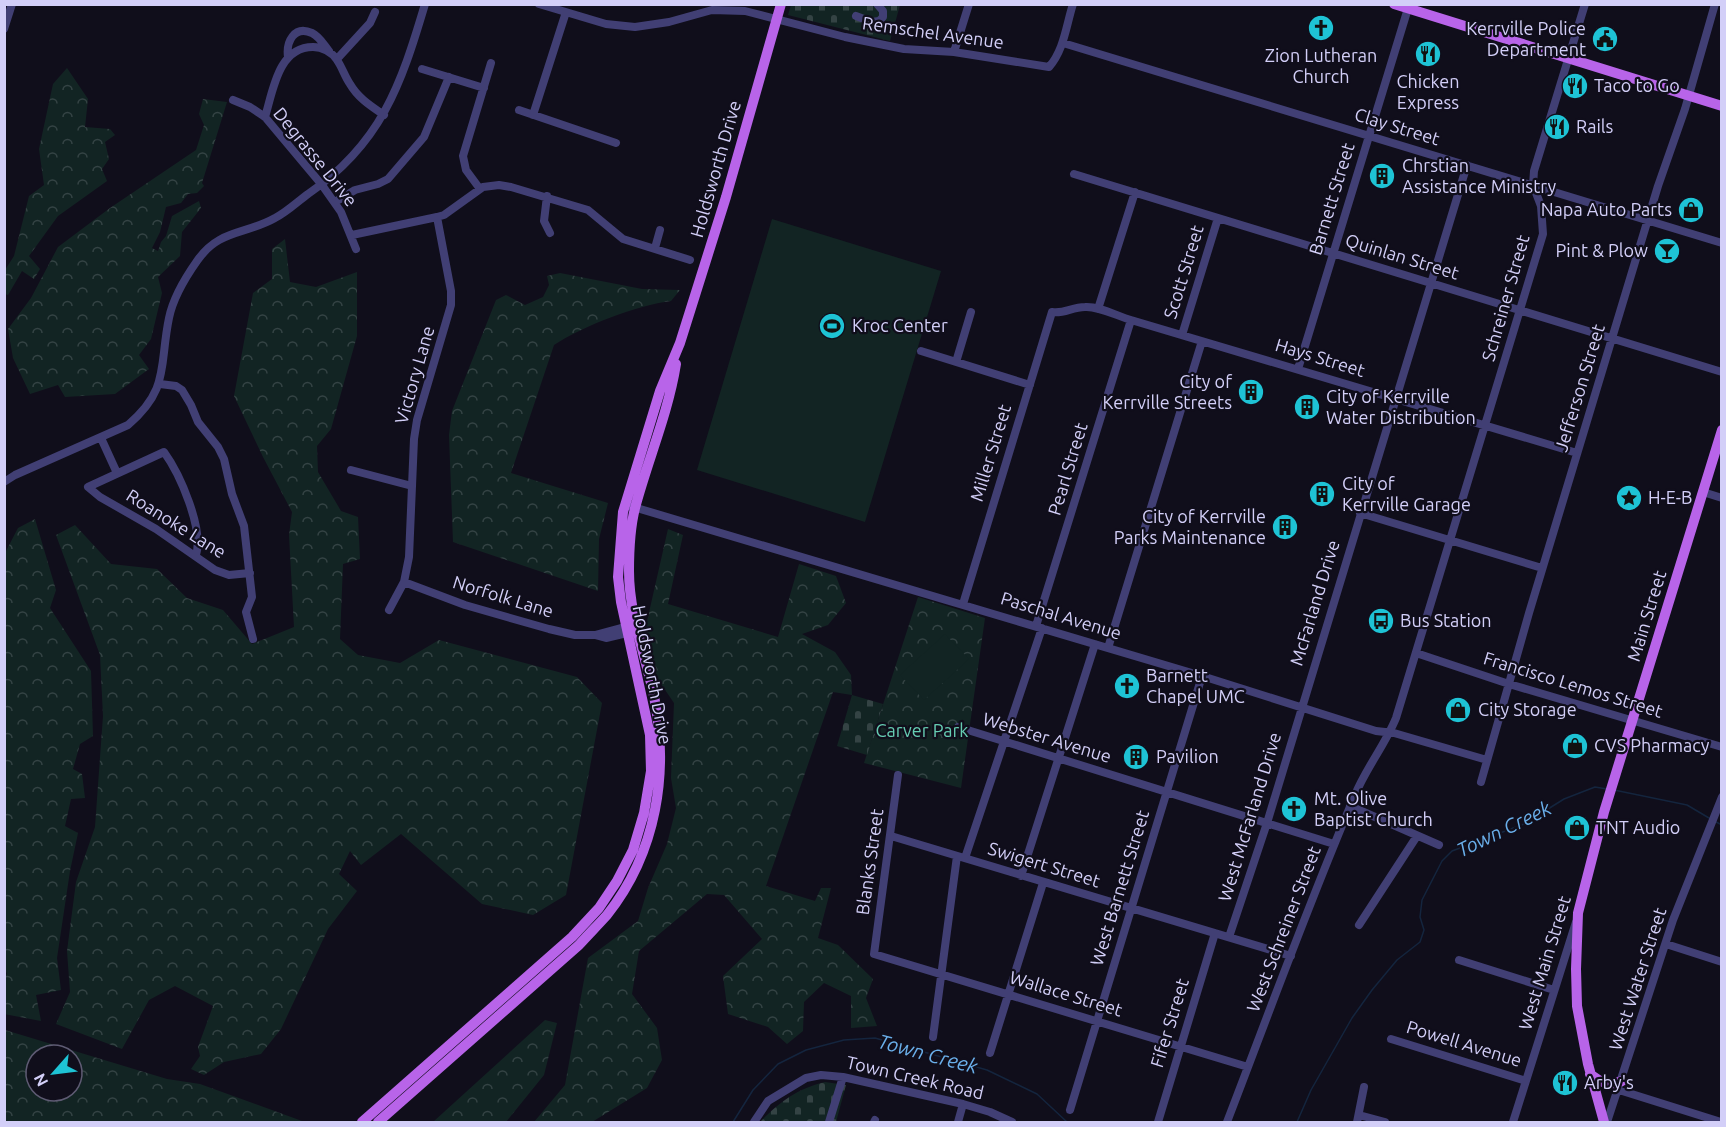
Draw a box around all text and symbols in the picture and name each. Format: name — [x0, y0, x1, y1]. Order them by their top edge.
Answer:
street label: Remschel Avenue — [861, 12, 1005, 52]
church icon: Zion Lutheran Church — [1306, 13, 1336, 43]
place label: Kerrville Police Department — [1466, 18, 1586, 59]
public building icon: Kerrville Police Department — [1590, 24, 1620, 54]
restaurant icon: Chicken Express — [1413, 39, 1443, 69]
place label: Zion Lutheran Church — [1265, 45, 1377, 86]
place label: Chicken Express — [1396, 71, 1460, 112]
restaurant icon: Taco to Go — [1560, 71, 1590, 101]
place label: Taco to Go — [1594, 75, 1680, 95]
street label: Holdsworth Drive — [686, 98, 744, 239]
street label: Degrasse Drive — [270, 103, 362, 210]
street label: Clay Street — [1352, 104, 1442, 148]
restaurant icon: Rails — [1542, 112, 1572, 142]
place label: Rails — [1576, 116, 1614, 136]
street label: Barnett Street — [1304, 140, 1358, 257]
place label: Chrstian Assistance Ministry — [1402, 155, 1556, 196]
building icon: Chrstian Assistance Ministry — [1367, 161, 1397, 191]
shop icon: Napa Auto Parts — [1676, 195, 1706, 225]
place label: Napa Auto Parts — [1541, 199, 1672, 219]
street label: Scott Street — [1159, 222, 1207, 321]
street label: Quinlan Street — [1343, 229, 1461, 284]
street label: Schreiner Street — [1477, 232, 1533, 363]
bar icon: Pint & Plow — [1652, 236, 1682, 266]
place label: Pint & Plow — [1556, 240, 1648, 260]
sports icon: Kroc Center — [817, 311, 847, 341]
place label: Kroc Center — [852, 315, 948, 335]
street label: Jefferson Street — [1550, 322, 1608, 454]
street label: Victory Lane — [391, 323, 438, 426]
street label: Hays Street — [1273, 334, 1368, 380]
place label: City of Kerrville Streets — [1103, 371, 1232, 412]
building icon: City of Kerrville Streets — [1236, 377, 1266, 407]
place label: City of Kerrville Water Distribution — [1326, 386, 1476, 427]
building icon: City of Kerrville Water Distribution — [1292, 392, 1322, 422]
street label: Miller Street — [966, 402, 1014, 504]
street label: Pearl Street — [1044, 420, 1091, 517]
place label: City of Kerrville Garage — [1342, 473, 1471, 514]
building icon: City of Kerrville Garage — [1307, 479, 1337, 509]
place icon: H-E-B — [1614, 483, 1644, 513]
street label: Roanoke Lane — [123, 485, 230, 562]
place label: H-E-B — [1648, 487, 1692, 507]
place label: City of Kerrville Parks Maintenance — [1114, 506, 1266, 547]
building icon: City of Kerrville Parks Maintenance — [1270, 512, 1300, 542]
street label: McFarland Drive — [1285, 537, 1343, 668]
street label: Main Street — [1623, 568, 1669, 664]
street label: Norfolk Lane — [451, 571, 556, 621]
street label: Paschal Avenue — [999, 587, 1124, 643]
street label: Holdsworth Drive — [630, 603, 676, 746]
bus stop icon: Bus Station — [1366, 606, 1396, 636]
place label: Bus Station — [1400, 610, 1492, 630]
street label: Francisco Lemos Street — [1481, 647, 1665, 721]
place label: Barnett Chapel UMC — [1146, 665, 1245, 706]
church icon: Barnett Chapel UMC — [1112, 671, 1142, 701]
shop icon: City Storage — [1443, 695, 1473, 725]
place label: City Storage — [1478, 699, 1577, 719]
street label: Webster Avenue — [981, 708, 1114, 766]
park label: Carver Park — [876, 720, 968, 740]
street label: West McFarland Drive — [1214, 730, 1284, 904]
shop icon: CVS Pharmacy — [1560, 731, 1590, 761]
place label: CVS Pharmacy — [1594, 735, 1710, 755]
building icon: Pavilion — [1121, 742, 1151, 772]
place label: Pavilion — [1156, 746, 1219, 766]
place label: Mt. Olive Baptist Church — [1314, 788, 1433, 829]
church icon: Mt. Olive Baptist Church — [1279, 794, 1309, 824]
water label: Town Creek — [1453, 795, 1555, 861]
street label: Blanks Street — [852, 807, 886, 916]
street label: West Barnett Street — [1086, 808, 1152, 968]
shop icon: TNT Audio — [1562, 813, 1592, 843]
place label: TNT Audio — [1596, 817, 1680, 837]
street label: Swigert Street — [986, 837, 1103, 891]
street label: West Schreiner Street — [1242, 843, 1324, 1014]
street label: West Main Street — [1514, 893, 1574, 1032]
street label: West Water Street — [1605, 905, 1670, 1053]
street label: Wallace Street — [1007, 966, 1125, 1020]
street label: Fifer Street — [1146, 976, 1192, 1070]
street label: Powell Avenue — [1404, 1016, 1524, 1070]
water label: Town Creek — [876, 1029, 981, 1078]
north arrow — [24, 1043, 84, 1103]
street label: Town Creek Road — [845, 1051, 986, 1103]
restaurant icon: Arby's — [1550, 1068, 1580, 1098]
text: N — [30, 1071, 52, 1090]
place label: Arby's — [1584, 1072, 1634, 1092]

